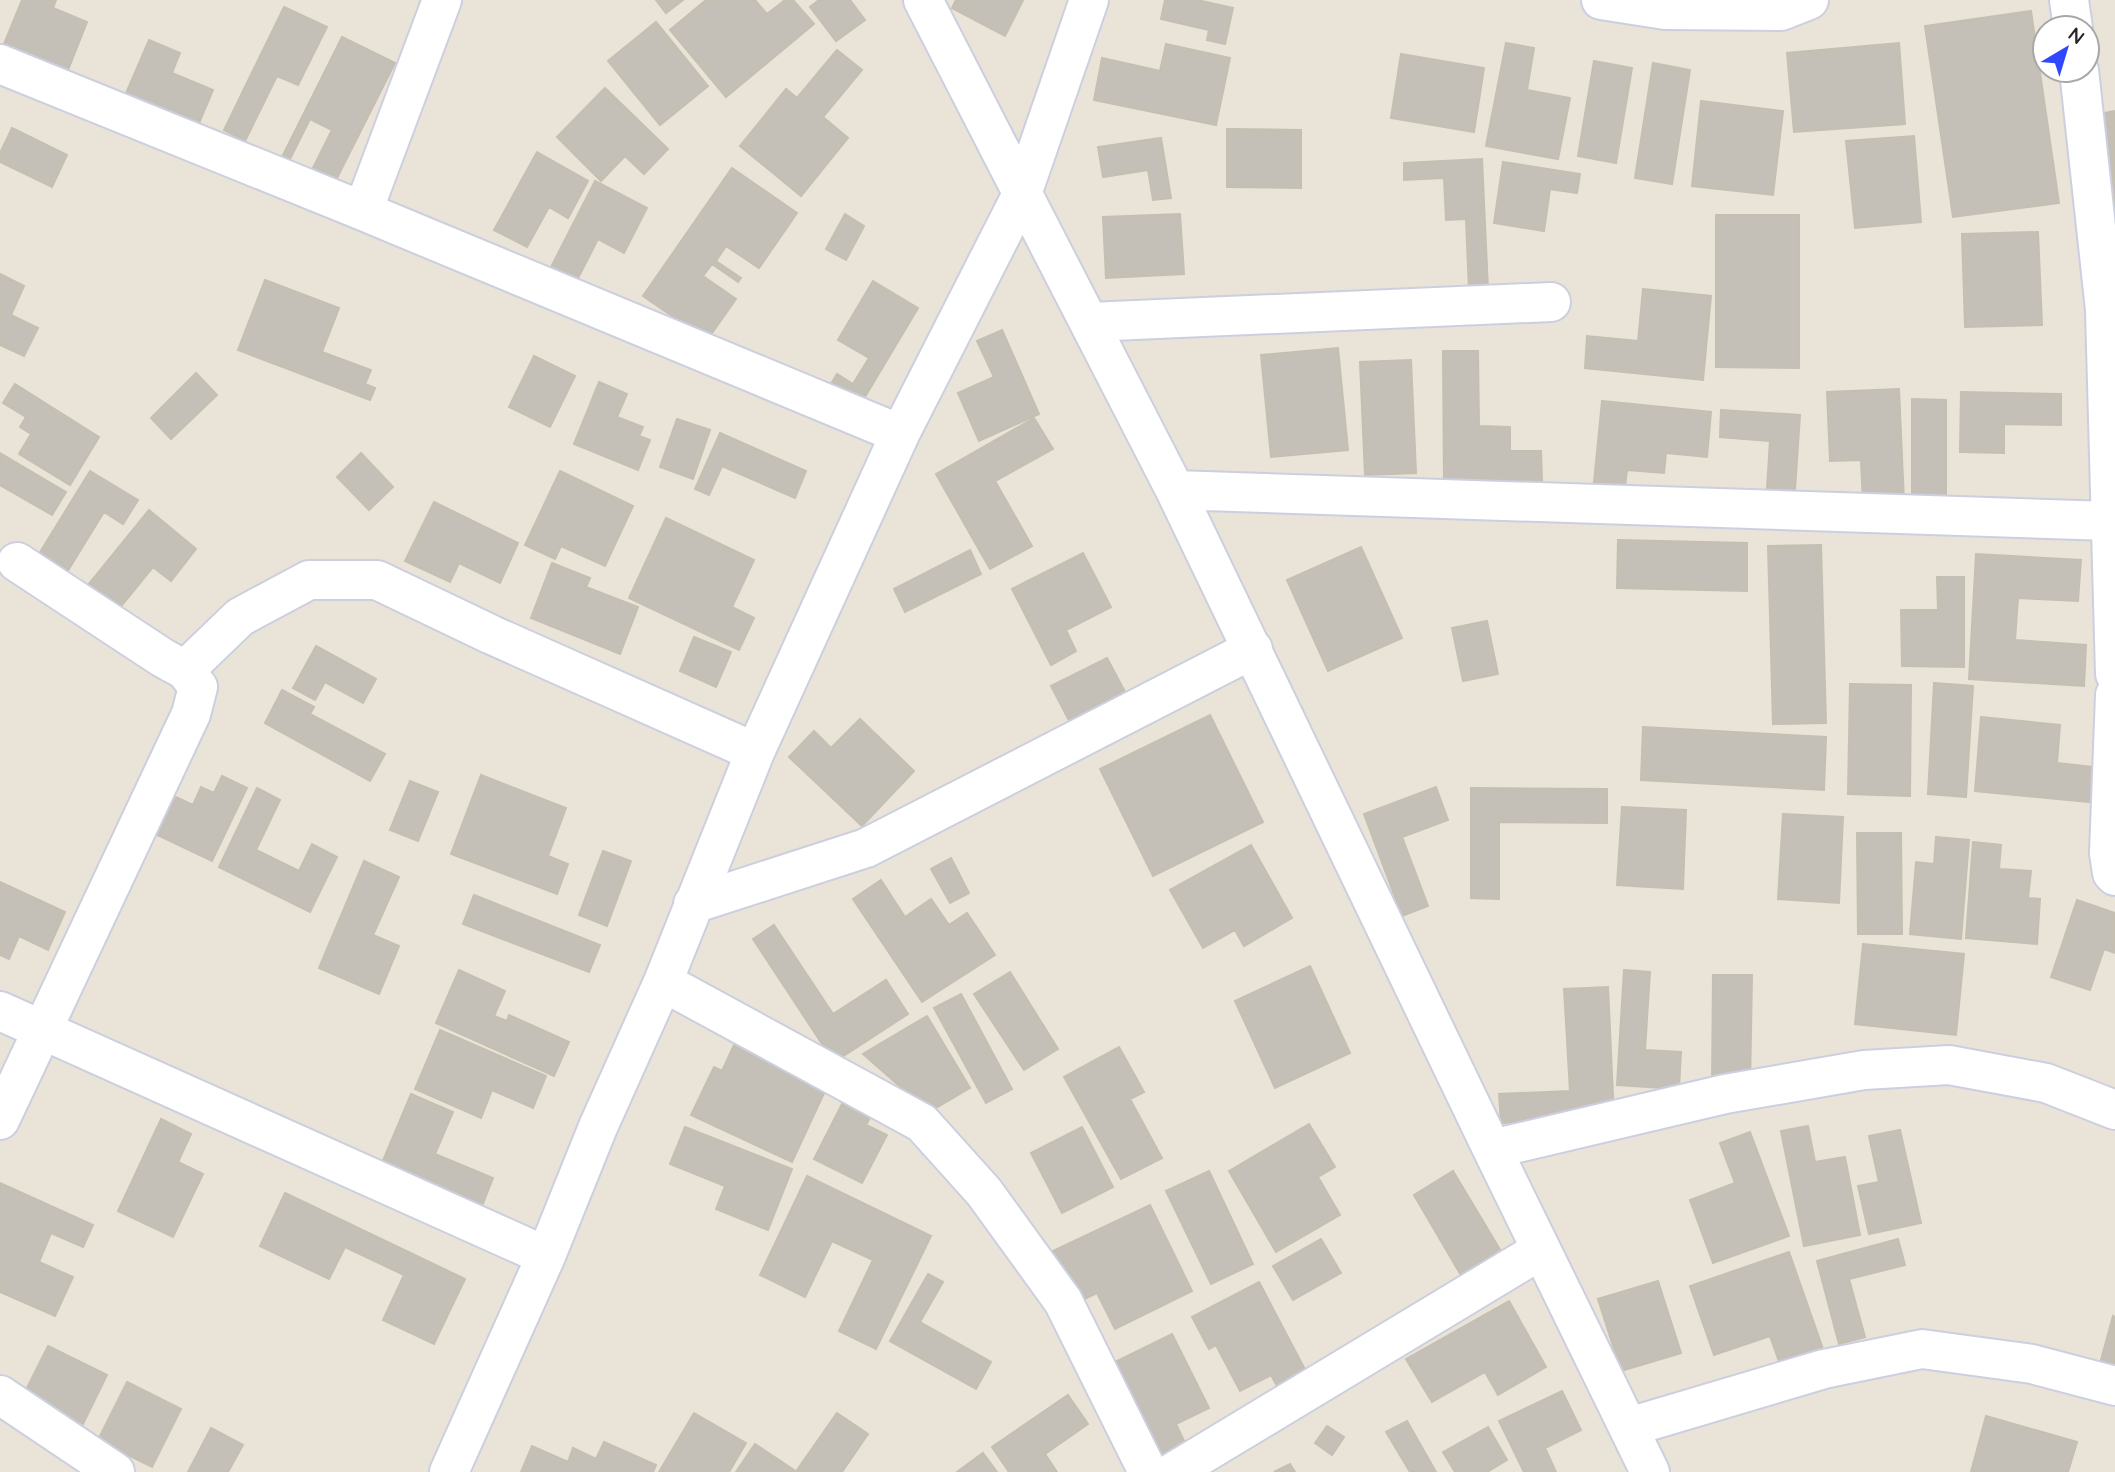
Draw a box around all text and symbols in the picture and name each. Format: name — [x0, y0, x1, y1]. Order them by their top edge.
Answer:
north arrow — [2031, 14, 2101, 84]
text: N — [2064, 22, 2089, 49]

